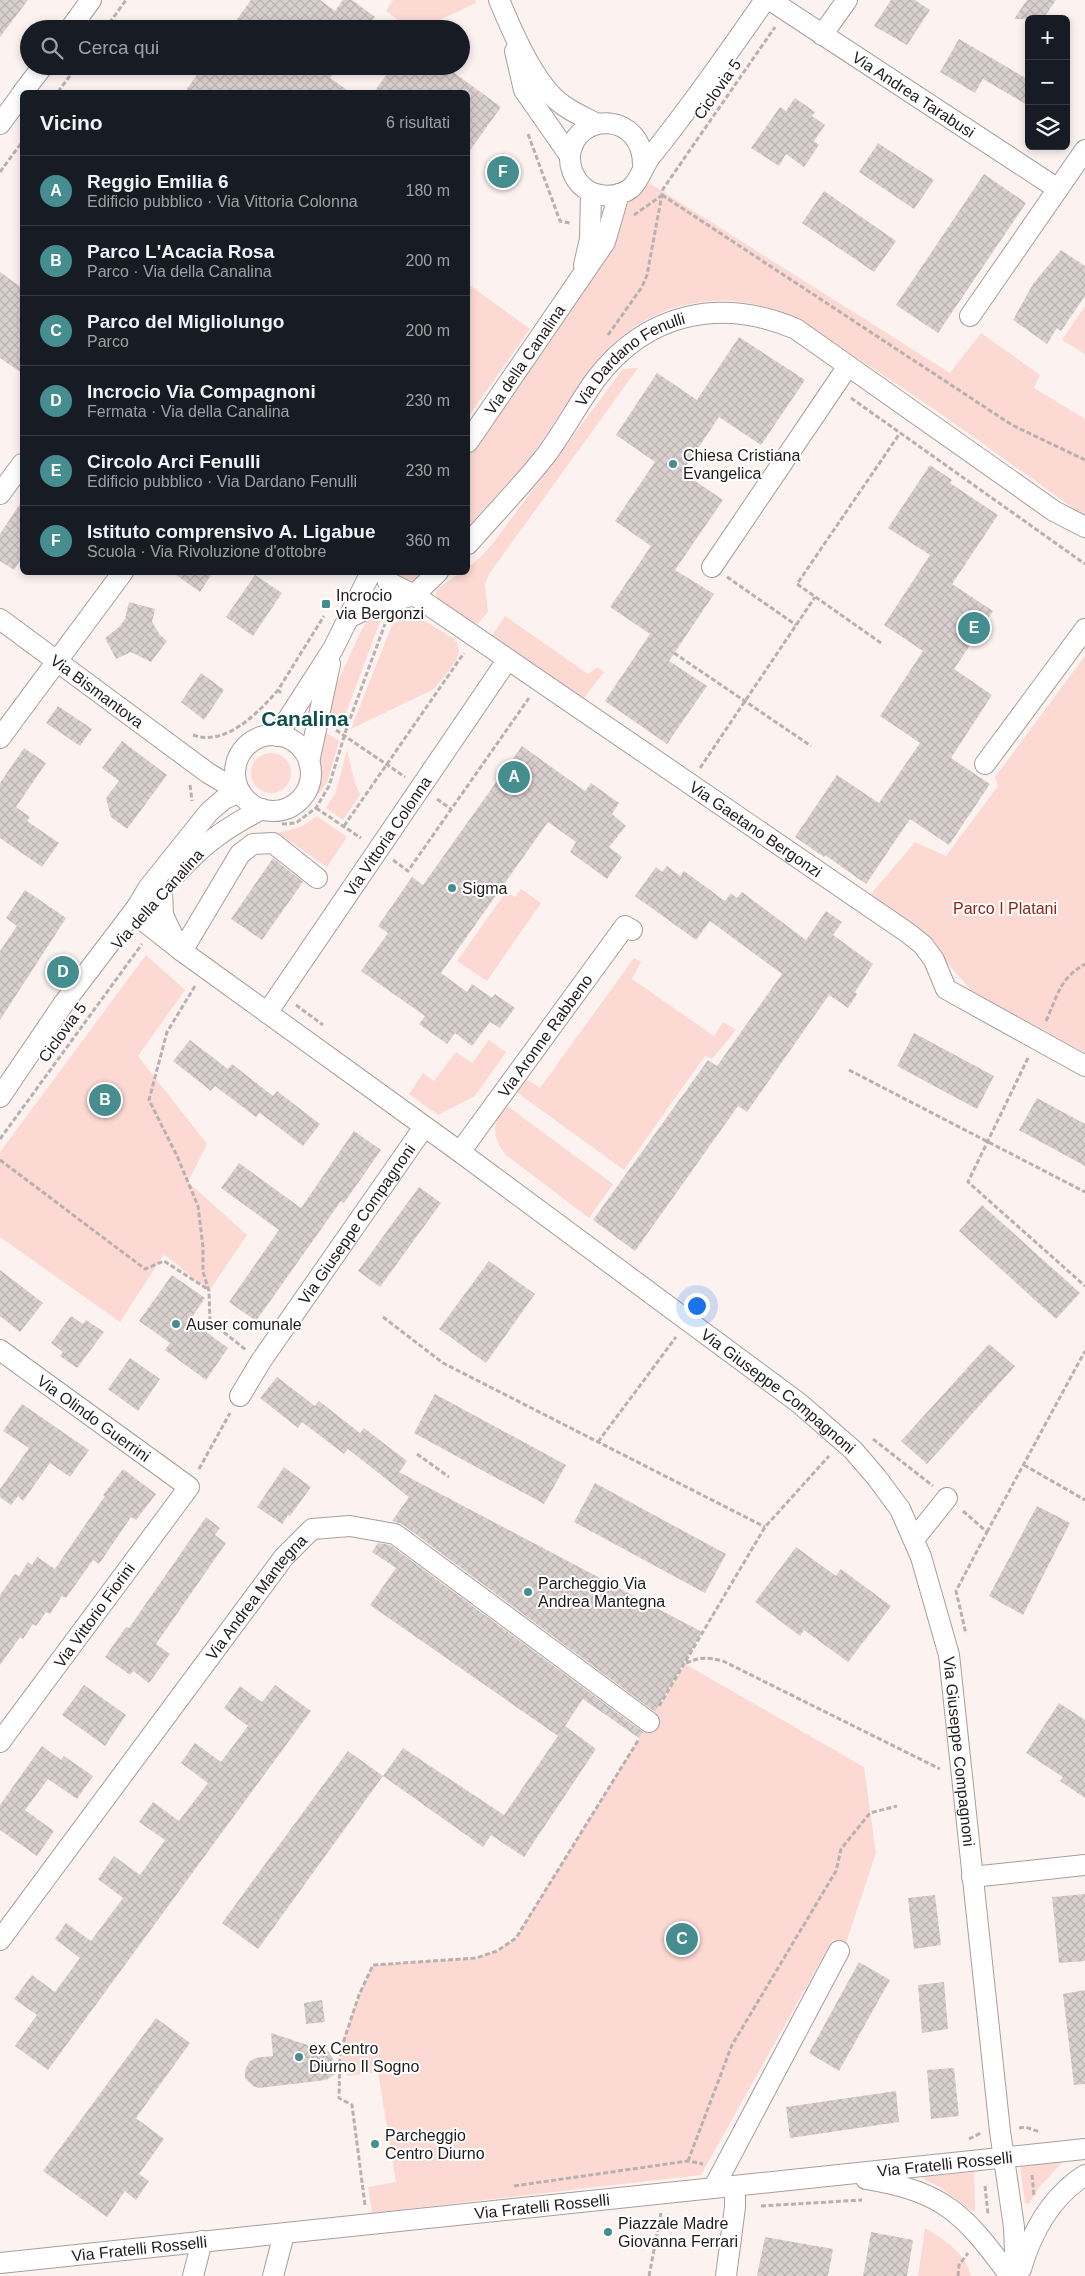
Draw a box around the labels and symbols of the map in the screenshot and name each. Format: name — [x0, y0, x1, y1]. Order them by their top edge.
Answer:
street label: Via Andrea Tarabusi — [849, 49, 978, 141]
street label: Ciclovia 5 — [691, 56, 744, 123]
pin: F — [487, 153, 519, 191]
street label: Via della Canalina — [482, 302, 568, 418]
street label: Via Dardano Fenulli — [572, 310, 687, 409]
place label: Chiesa Cristiana Evangelica — [683, 447, 800, 482]
marker: Chiesa Cristiana Evangelica — [667, 458, 679, 470]
place label: Incrocio via Bergonzi — [336, 587, 424, 622]
marker: Incrocio via Bergonzi — [320, 598, 332, 610]
pin: E — [958, 609, 990, 647]
street label: Via Bismantova — [47, 652, 147, 731]
district label: Canalina — [261, 707, 349, 730]
pin: A — [498, 758, 530, 796]
street label: Via Vittoria Colonna — [341, 773, 435, 899]
street label: Via Gaetano Bergonzi — [686, 778, 825, 880]
street label: Via della Canalina — [108, 846, 207, 953]
place label: Sigma — [462, 880, 507, 897]
marker: Sigma — [446, 882, 458, 894]
park label: Parco I Platani — [953, 900, 1057, 917]
pin: D — [47, 953, 79, 991]
street label: Via Aronne Rabbeno — [495, 971, 596, 1101]
street label: Ciclovia 5 — [35, 999, 90, 1065]
pin: B — [89, 1081, 121, 1119]
street label: Via Giuseppe Compagnoni — [295, 1141, 419, 1307]
your location — [684, 1293, 710, 1319]
place label: Auser comunale — [186, 1316, 302, 1333]
marker: Auser comunale — [170, 1318, 182, 1330]
street label: Via Giuseppe Compagnoni — [698, 1326, 858, 1457]
street label: Via Olindo Guerrini — [34, 1372, 153, 1465]
street label: Via Andrea Mantegna — [203, 1531, 310, 1663]
street label: Via Vittorio Fiorini — [51, 1560, 138, 1671]
place label: Parcheggio Via Andrea Mantegna — [538, 1575, 665, 1610]
marker: Parcheggio Via Andrea Mantegna — [522, 1586, 534, 1598]
street label: Via Giuseppe Compagnoni — [940, 1656, 977, 1847]
pin: C — [666, 1920, 698, 1958]
place label: ex Centro Diurno Il Sogno — [309, 2040, 419, 2075]
marker: ex Centro Diurno Il Sogno — [293, 2051, 305, 2063]
place label: Parcheggio Centro Diurno — [385, 2127, 485, 2162]
marker: Parcheggio Centro Diurno — [369, 2138, 381, 2150]
street label: Via Fratelli Rosselli — [876, 2149, 1013, 2180]
street label: Via Fratelli Rosselli — [474, 2191, 611, 2222]
place label: Piazzale Madre Giovanna Ferrari — [618, 2215, 738, 2250]
marker: Piazzale Madre Giovanna Ferrari — [602, 2226, 614, 2238]
street label: Via Fratelli Rosselli — [71, 2233, 208, 2264]

